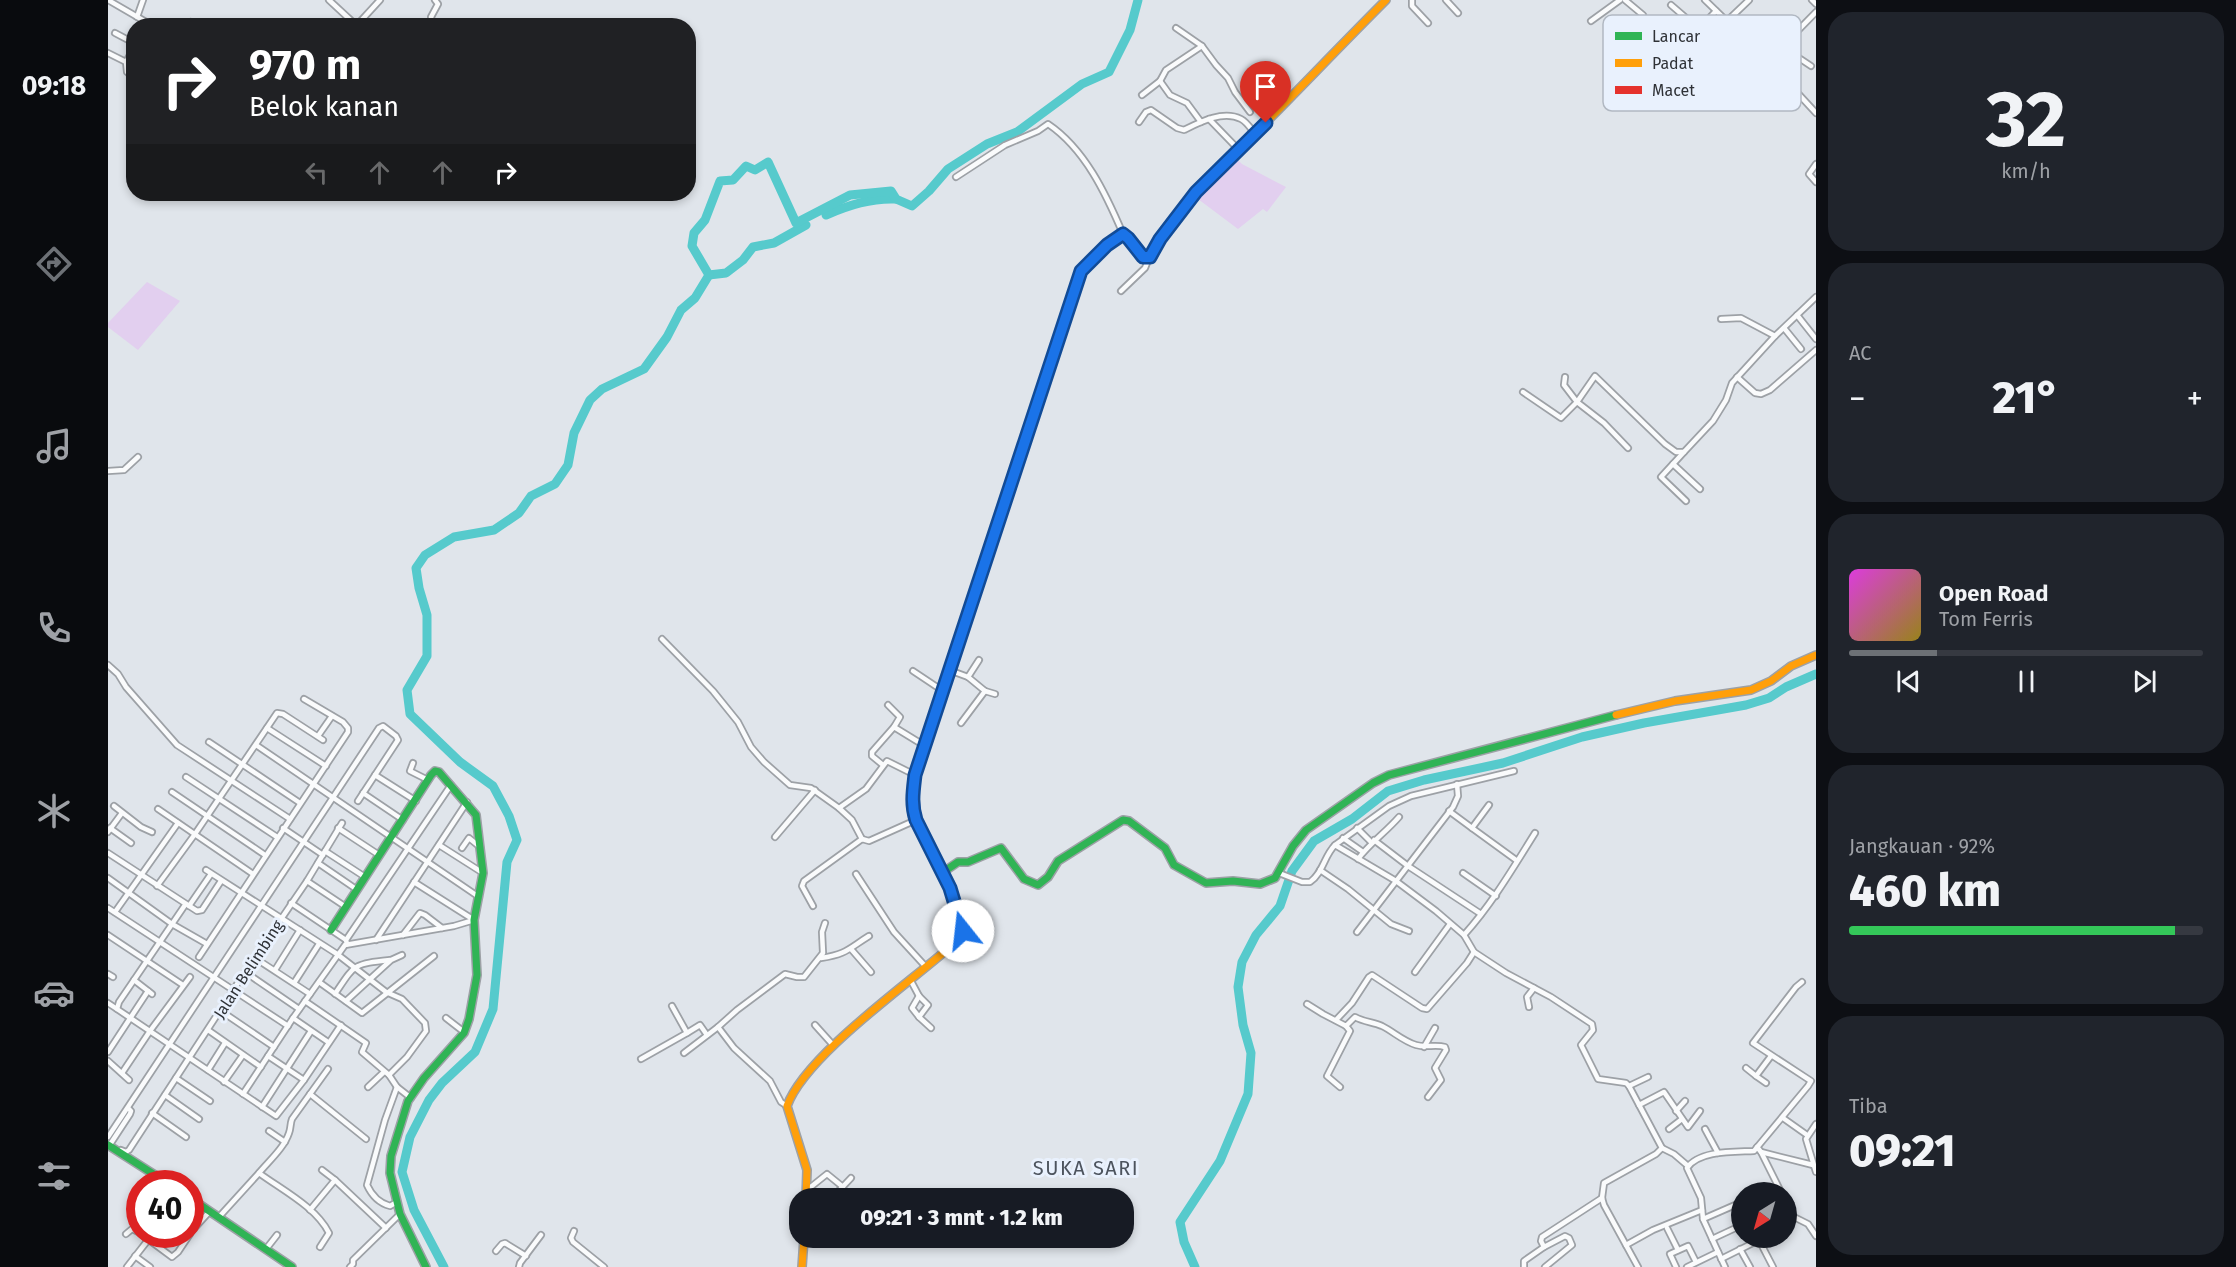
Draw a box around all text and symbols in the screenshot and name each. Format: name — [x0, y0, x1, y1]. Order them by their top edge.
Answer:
legend — [1603, 15, 1801, 111]
text: Lancar — [1652, 27, 1701, 46]
text: 970 m — [249, 40, 361, 90]
icon: right — [150, 42, 228, 120]
text: Padat — [1652, 54, 1693, 73]
pin — [1240, 61, 1291, 123]
text: 09:18 — [22, 70, 86, 102]
icon: arrive — [1249, 70, 1282, 103]
text: 32 — [1986, 73, 2066, 167]
text: Macet — [1652, 81, 1695, 100]
text: Belok kanan — [249, 91, 399, 123]
icon: left — [300, 156, 333, 189]
icon: ahead — [363, 156, 396, 189]
icon: ahead — [426, 156, 459, 189]
icon: right — [489, 156, 522, 189]
text: km/h — [2001, 159, 2051, 183]
icon: directions — [33, 243, 75, 285]
text: AC — [1849, 341, 1871, 365]
text: 21° — [1992, 371, 2060, 425]
text: − — [1849, 379, 1866, 419]
text: + — [2187, 379, 2203, 419]
icon: music — [33, 425, 75, 467]
text: Open Road — [1939, 580, 2049, 607]
icon: phone — [33, 607, 75, 649]
text: Tom Ferris — [1939, 607, 2033, 631]
icon: previous — [1892, 665, 1925, 698]
icon: pause — [2010, 665, 2043, 698]
icon: next — [2128, 665, 2161, 698]
icon: climate — [33, 790, 75, 832]
text: Jangkauan · 92% — [1849, 834, 1995, 858]
text: 460 km — [1849, 864, 2001, 918]
position arrow — [931, 899, 995, 963]
street label: Jalan Belimbing — [210, 916, 288, 1022]
icon: car — [33, 972, 75, 1014]
text: Tiba — [1849, 1094, 1888, 1118]
text: 09:21 — [1849, 1124, 1956, 1178]
icon: filters — [33, 1155, 75, 1197]
district label: SUKA SARI — [1033, 1156, 1139, 1180]
speed limit sign: 40 — [126, 1170, 204, 1248]
north arrow — [1731, 1182, 1797, 1248]
map controls — [1731, 1182, 1797, 1248]
text: 09:21 · 3 mnt · 1.2 km — [860, 1204, 1063, 1231]

